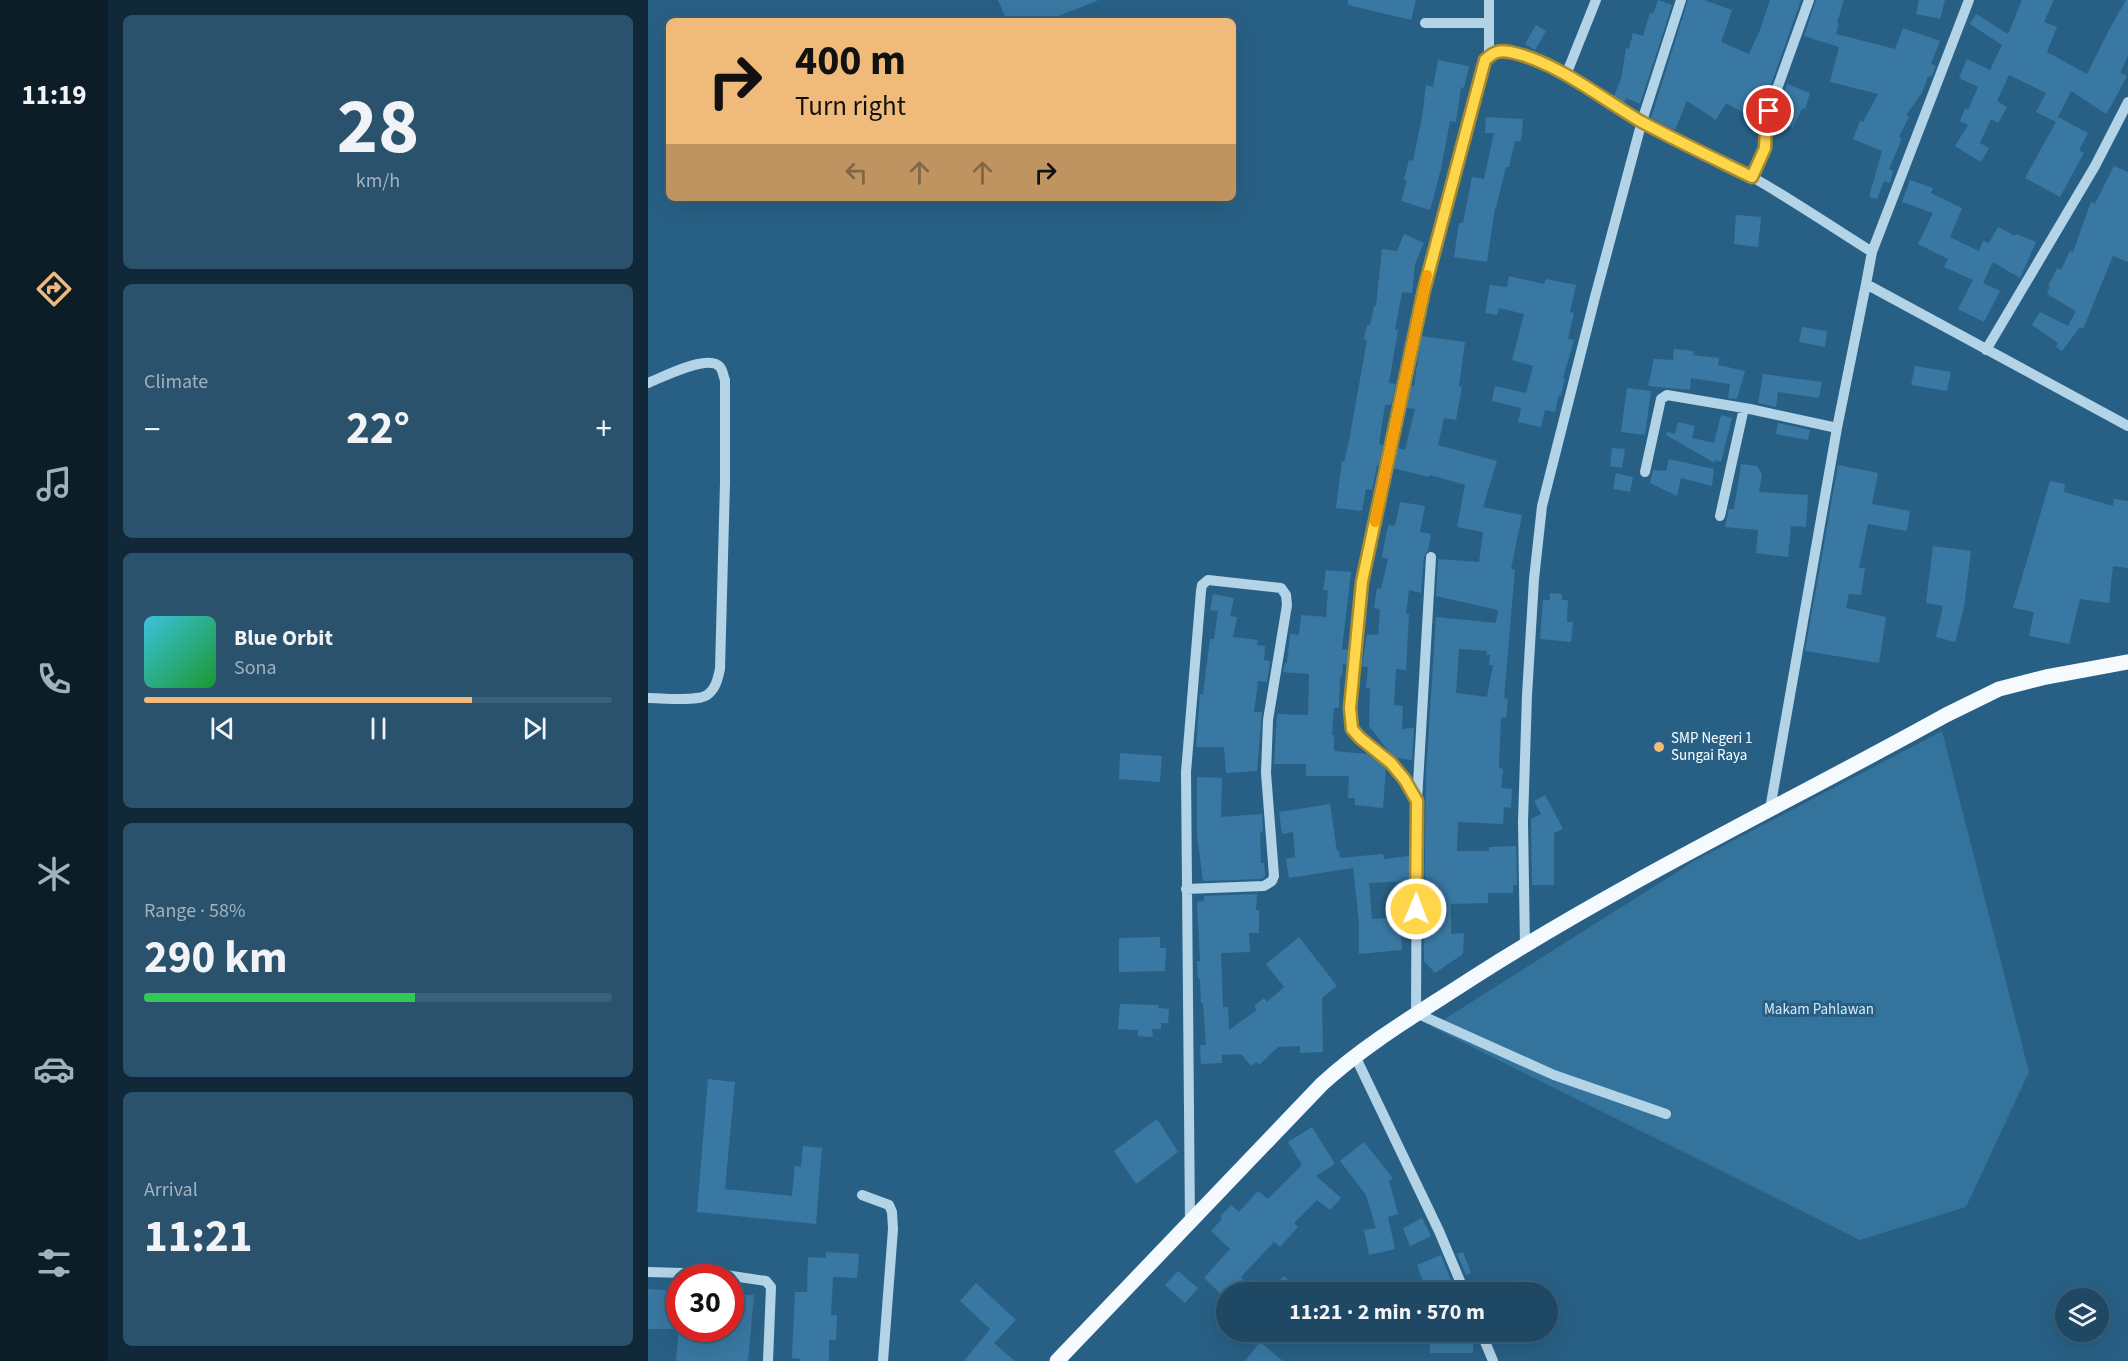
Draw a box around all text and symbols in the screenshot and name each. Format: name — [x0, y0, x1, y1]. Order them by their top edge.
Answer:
text: 400 m — [795, 31, 906, 91]
icon: right — [696, 42, 774, 120]
text: 28 — [337, 72, 419, 183]
text: 11:19 — [21, 76, 87, 115]
pin — [1743, 85, 1794, 136]
text: Turn right — [795, 87, 906, 126]
icon: arrive — [1752, 94, 1785, 127]
icon: left — [840, 156, 873, 189]
icon: ahead — [903, 156, 936, 189]
icon: ahead — [966, 156, 999, 189]
icon: right — [1029, 156, 1062, 189]
text: km/h — [356, 167, 400, 195]
icon: directions — [33, 268, 75, 310]
text: Climate — [144, 368, 208, 396]
text: 22° — [346, 397, 410, 461]
text: − — [144, 406, 160, 453]
text: + — [596, 406, 612, 453]
icon: music — [33, 463, 75, 505]
text: Blue Orbit — [234, 622, 333, 654]
text: Sona — [234, 654, 277, 682]
icon: phone — [33, 658, 75, 700]
icon: previous — [206, 712, 239, 745]
icon: pause — [362, 712, 395, 745]
icon: next — [518, 712, 551, 745]
place label: SMP Negeri 1 Sungai Raya — [1671, 728, 1753, 766]
marker: SMP Negeri 1 Sungai Raya — [1652, 740, 1666, 754]
icon: climate — [33, 853, 75, 895]
position arrow — [1384, 877, 1448, 941]
text: Range · 58% — [144, 897, 245, 925]
text: 290 km — [144, 926, 288, 990]
park label: Makam Pahlawan — [1764, 999, 1874, 1020]
icon: car — [33, 1048, 75, 1090]
text: Arrival — [144, 1176, 198, 1204]
text: 11:21 — [144, 1205, 253, 1269]
icon: filters — [33, 1242, 75, 1284]
speed limit sign: 30 — [666, 1264, 744, 1342]
map controls — [2055, 1288, 2109, 1342]
button: layers — [2055, 1288, 2109, 1342]
text: 11:21 · 2 min · 570 m — [1289, 1296, 1485, 1328]

